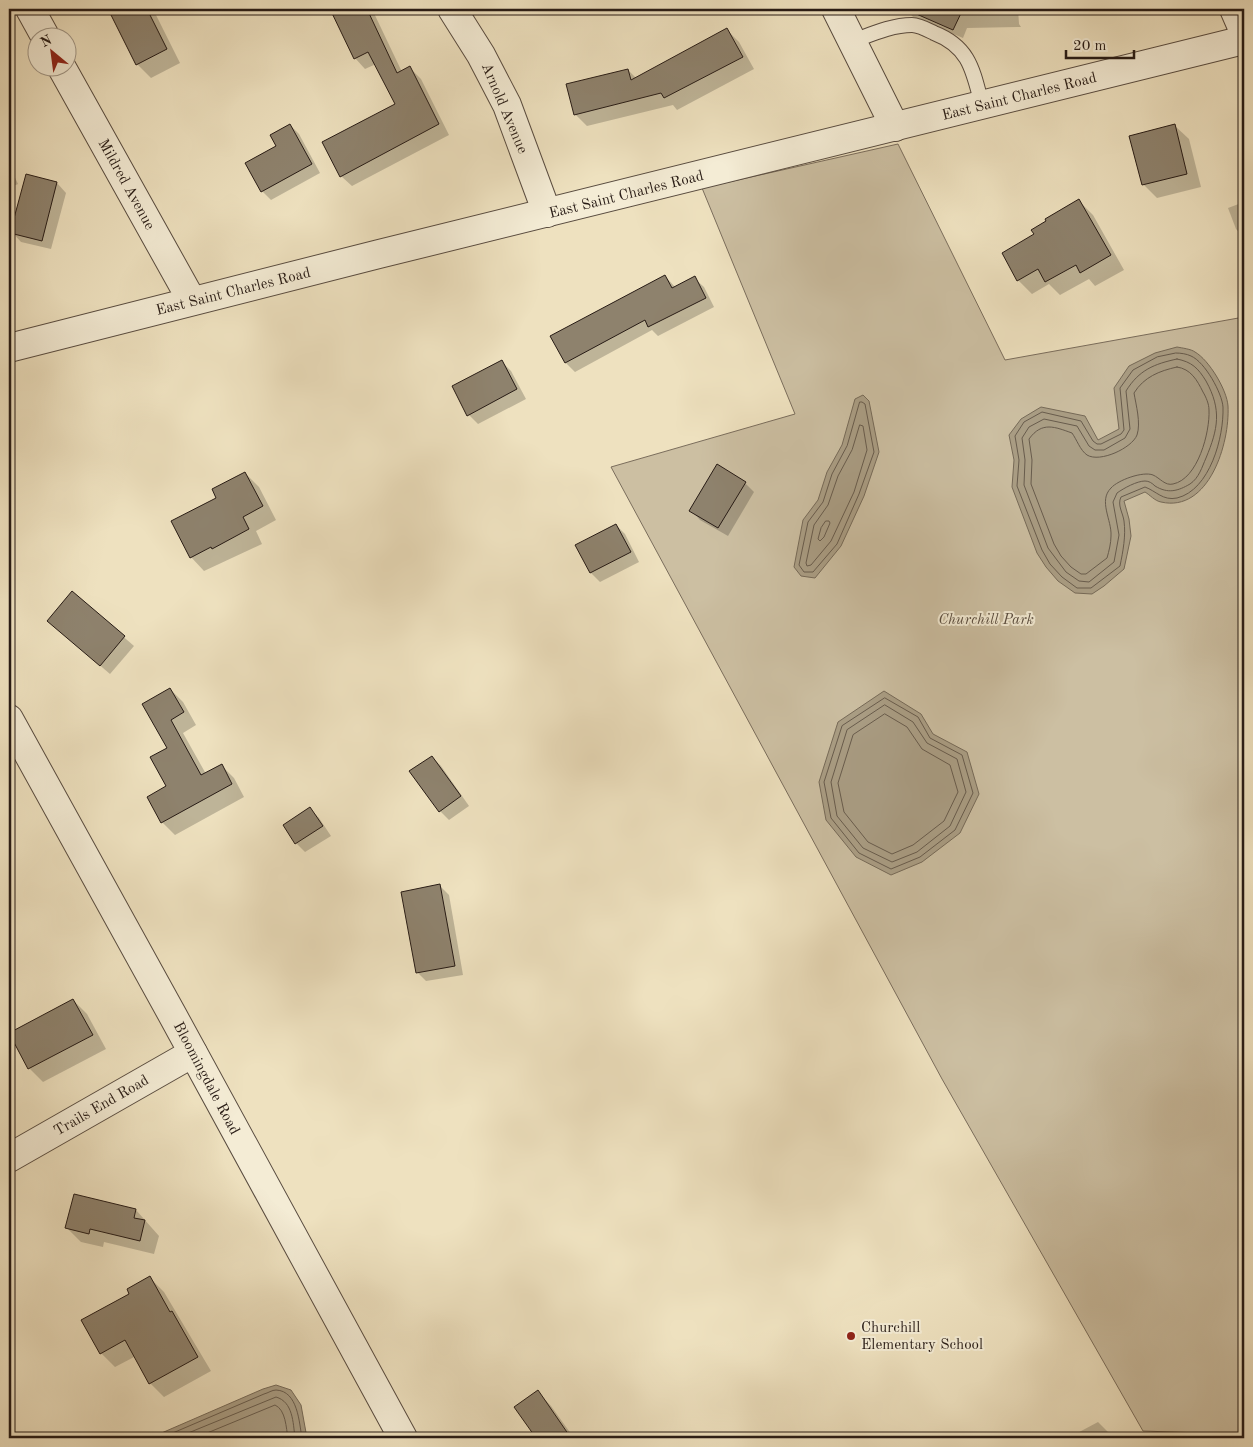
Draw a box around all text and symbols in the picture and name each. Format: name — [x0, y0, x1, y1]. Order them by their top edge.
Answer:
north arrow — [28, 28, 78, 78]
scale bar — [1066, 28, 1133, 60]
text: N — [38, 33, 55, 50]
text: 20 m — [1073, 39, 1107, 54]
street label: Arnold Avenue — [478, 61, 529, 156]
street label: East Saint Charles Road — [940, 71, 1098, 124]
street label: Mildred Avenue — [95, 137, 157, 233]
street label: East Saint Charles Road — [547, 169, 705, 222]
street label: East Saint Charles Road — [154, 266, 312, 319]
park label: Churchill Park — [938, 613, 1034, 628]
street label: Bloomingdale Road — [170, 1020, 242, 1138]
street label: Trails End Road — [52, 1073, 152, 1140]
place label: Churchill Elementary School — [861, 1321, 983, 1353]
marker: Churchill Elementary School — [845, 1330, 857, 1342]

